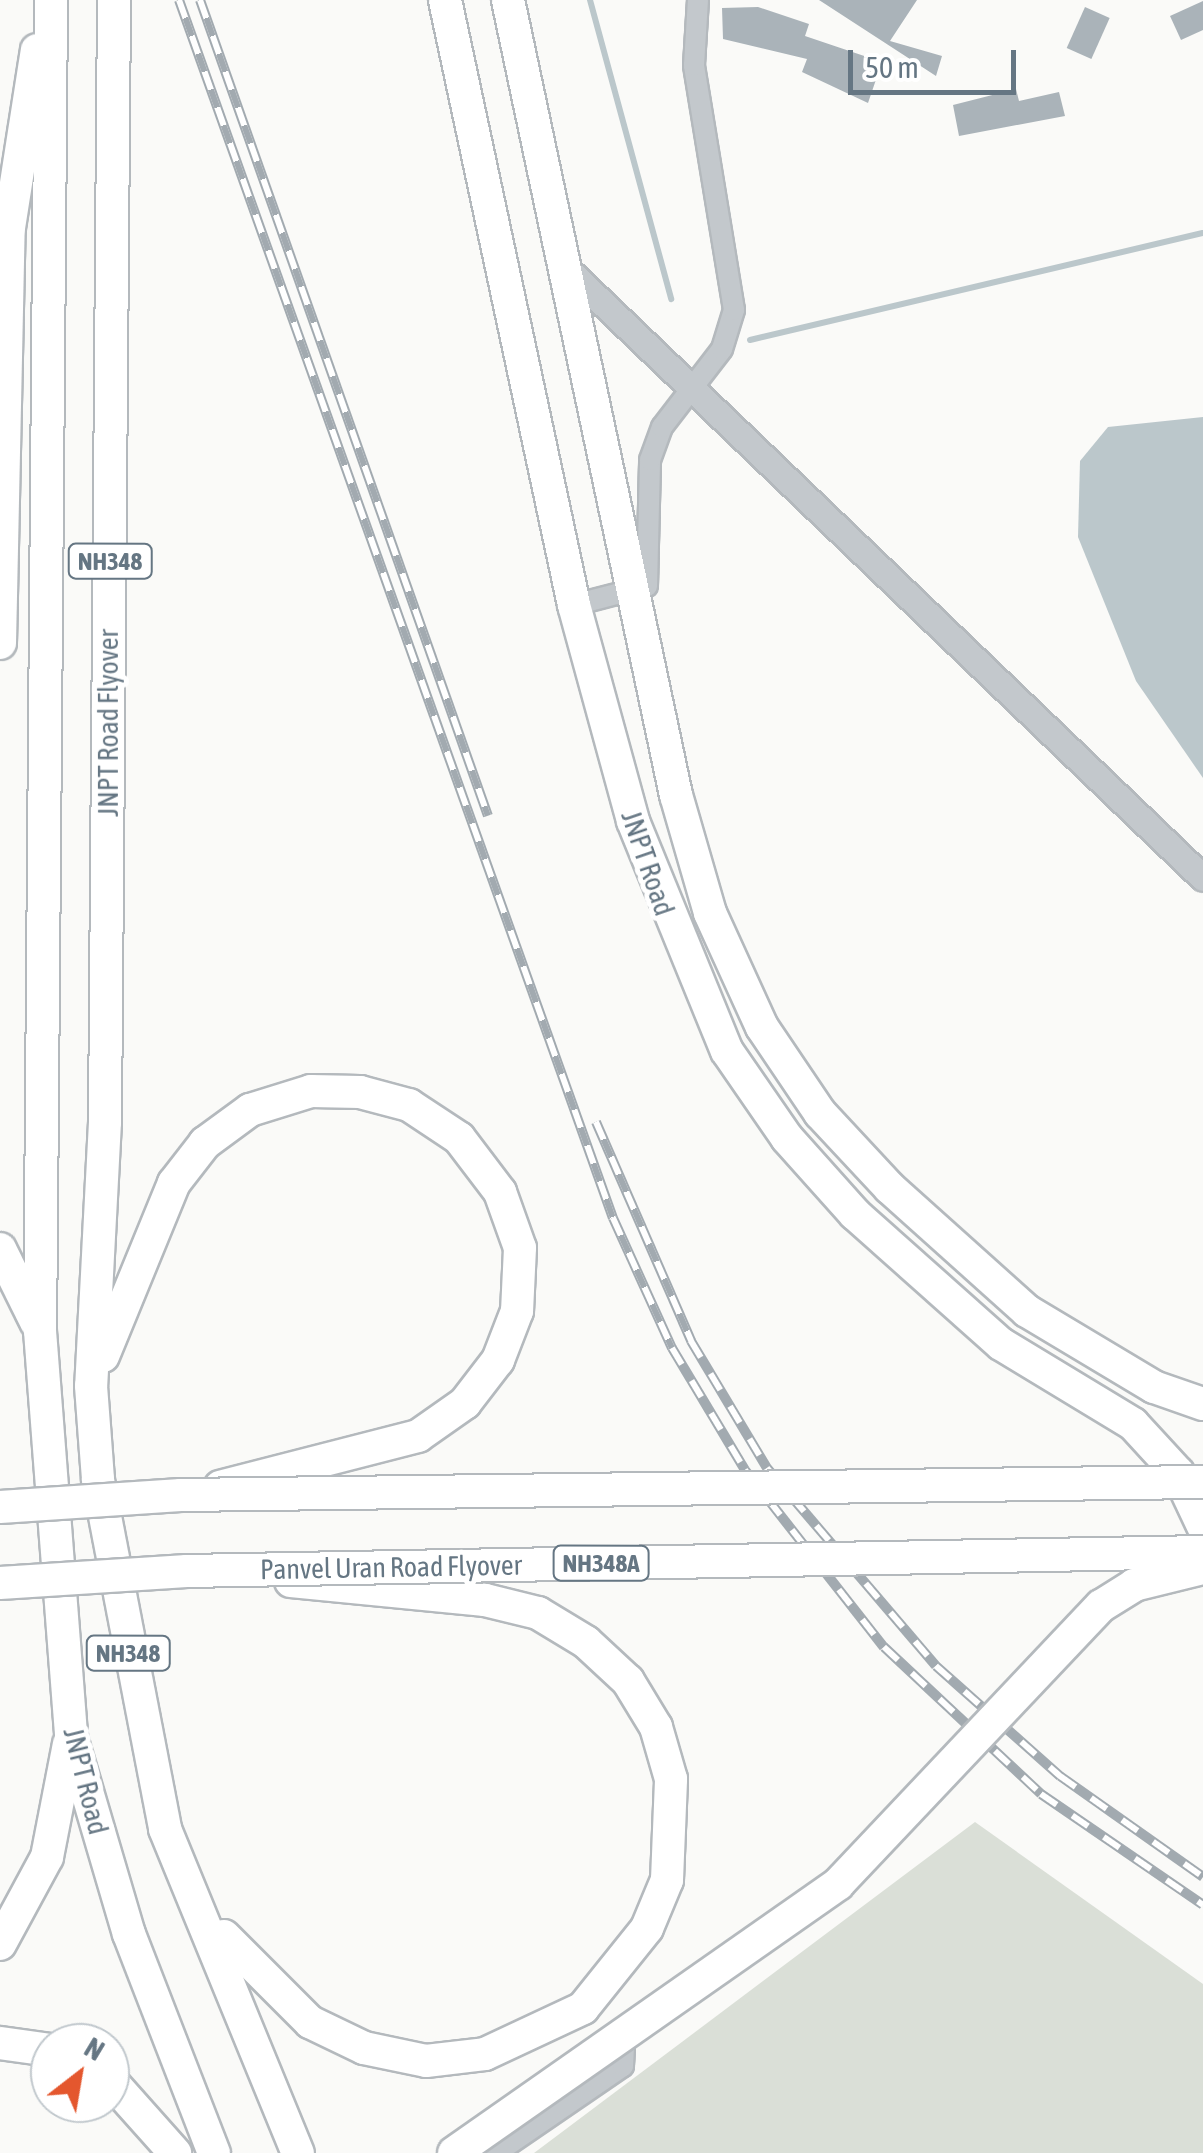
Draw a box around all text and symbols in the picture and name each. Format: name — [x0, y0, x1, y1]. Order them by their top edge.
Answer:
scale bar — [853, 30, 1020, 92]
text: 50 m — [865, 50, 919, 84]
road number: NH348 — [68, 541, 152, 581]
street label: JNPT Road Flyover — [91, 629, 125, 817]
street label: JNPT Road — [614, 806, 682, 920]
road number: NH348A — [551, 1543, 651, 1583]
street label: Panvel Uran Road Flyover — [260, 1548, 522, 1586]
road number: NH348 — [86, 1633, 170, 1673]
street label: JNPT Road — [57, 1724, 115, 1838]
north arrow — [30, 2023, 130, 2123]
text: N — [79, 2031, 110, 2067]

